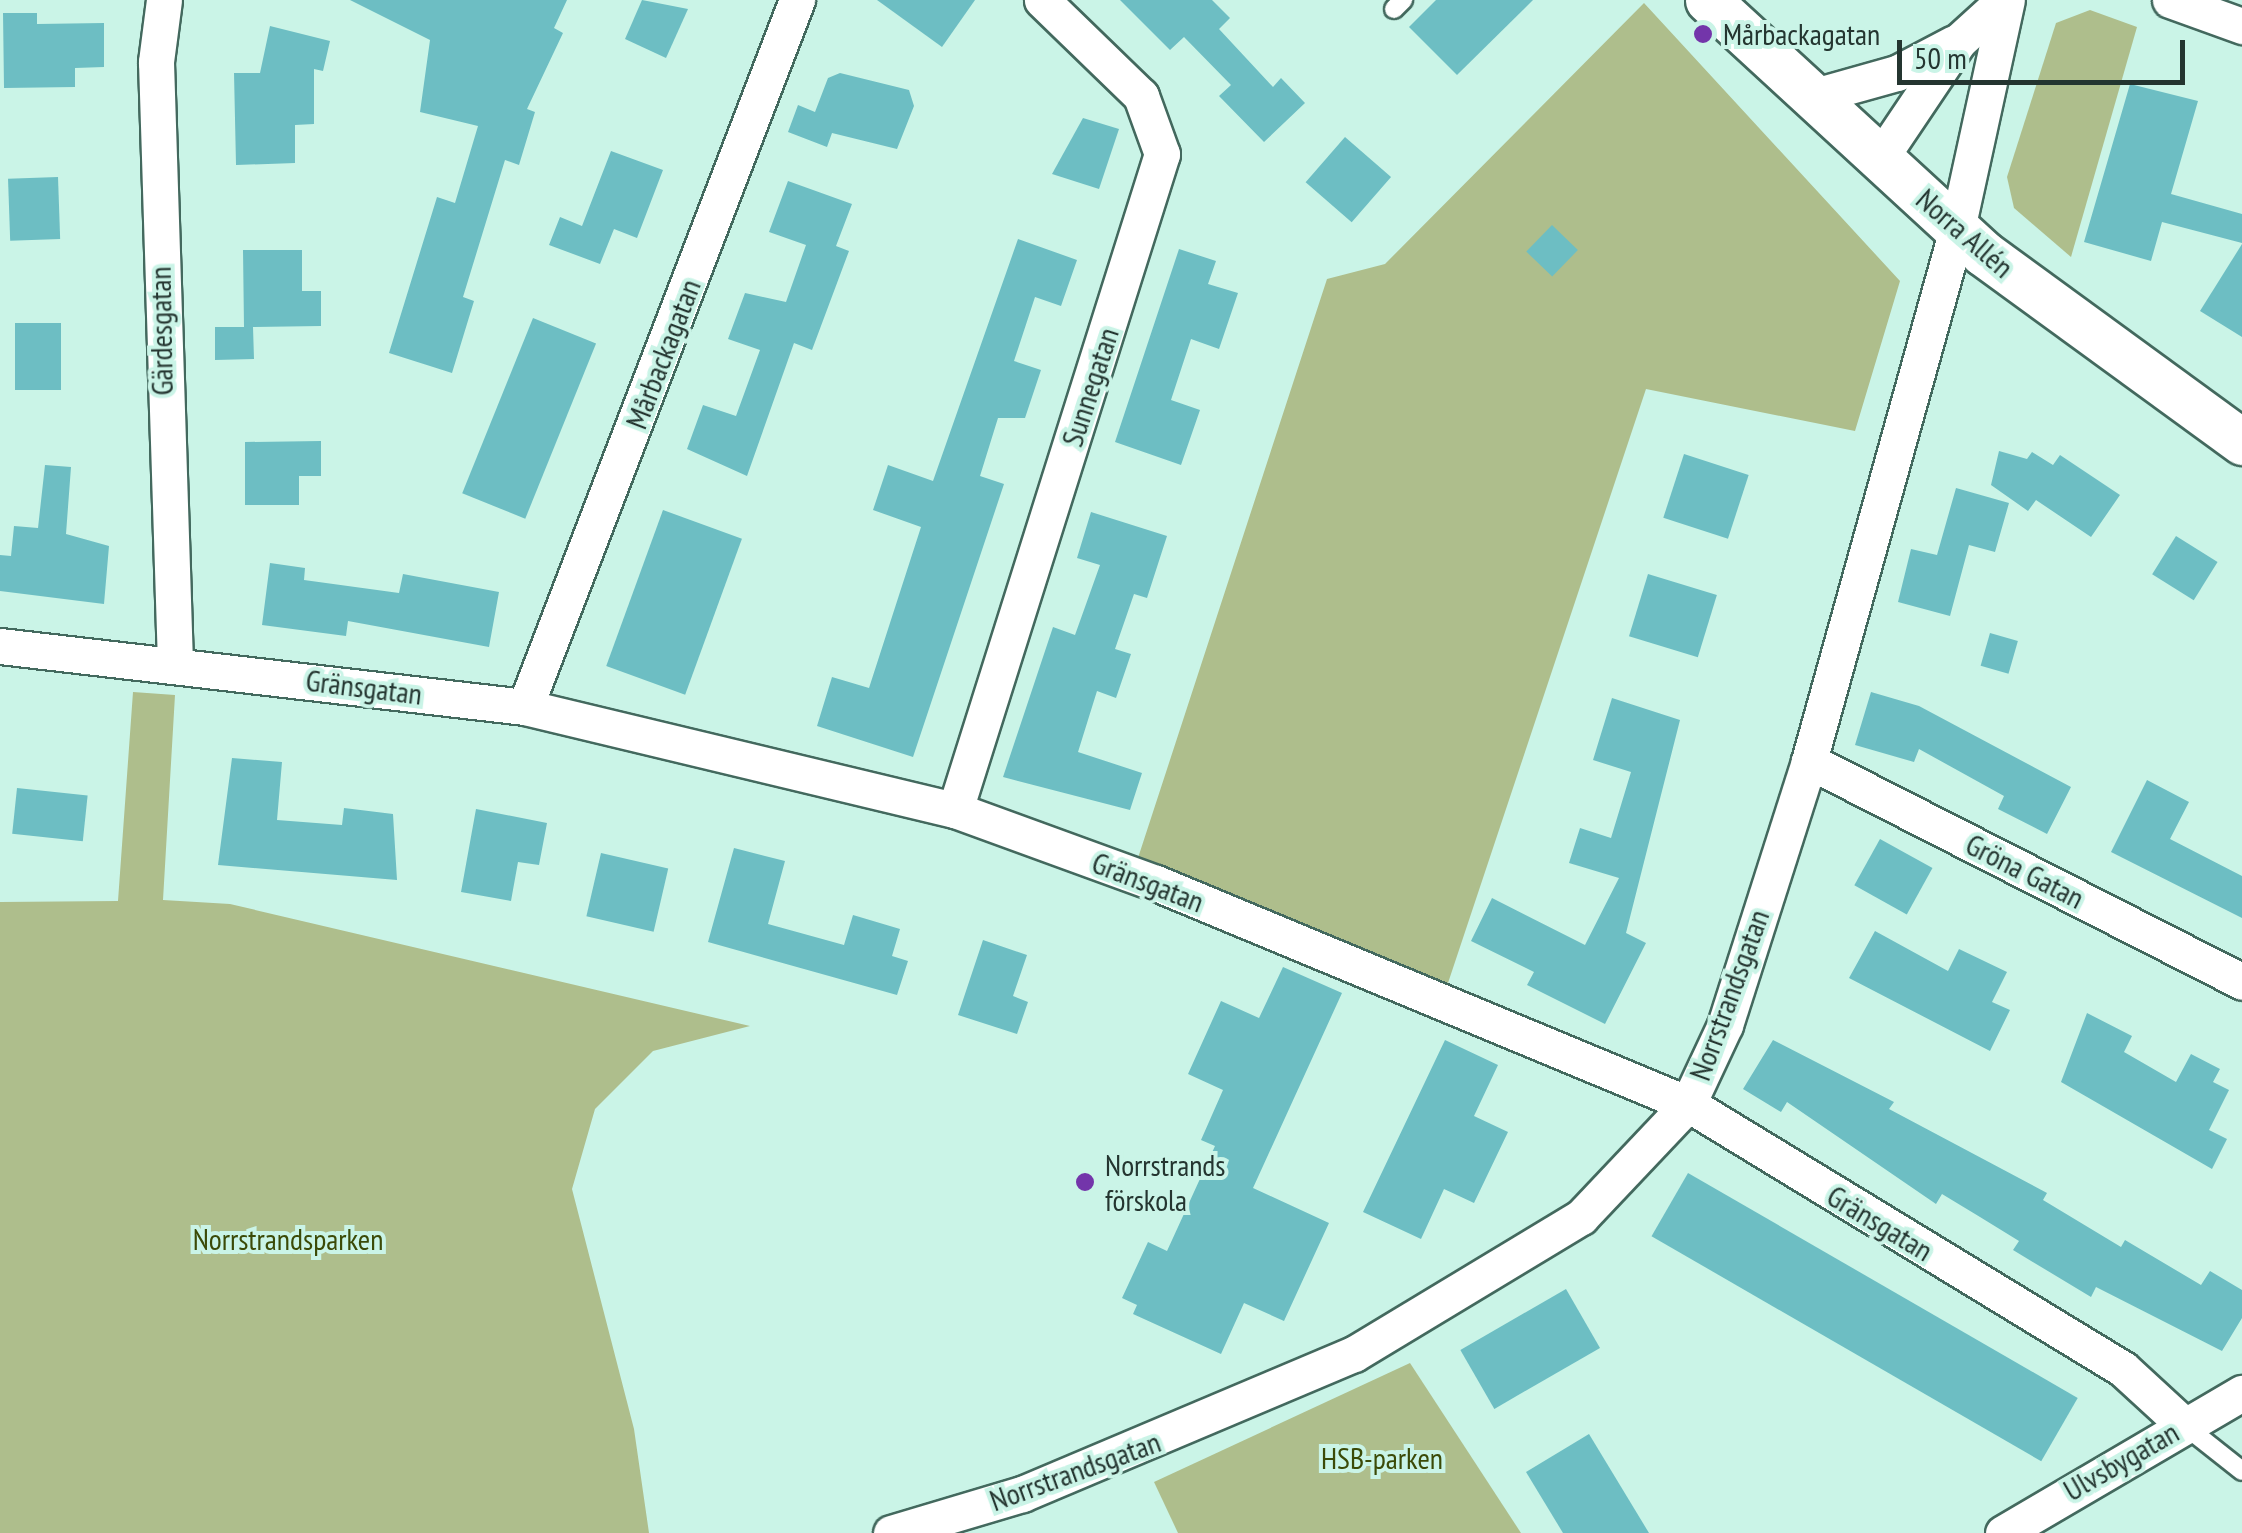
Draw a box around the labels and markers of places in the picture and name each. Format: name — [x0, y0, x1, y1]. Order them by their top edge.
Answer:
place label: Mårbackagatan — [1723, 16, 1880, 52]
marker: Mårbackagatan — [1692, 23, 1714, 45]
place label: Norrstrands förskola — [1105, 1147, 1225, 1218]
marker: Norrstrands förskola — [1074, 1171, 1096, 1193]

